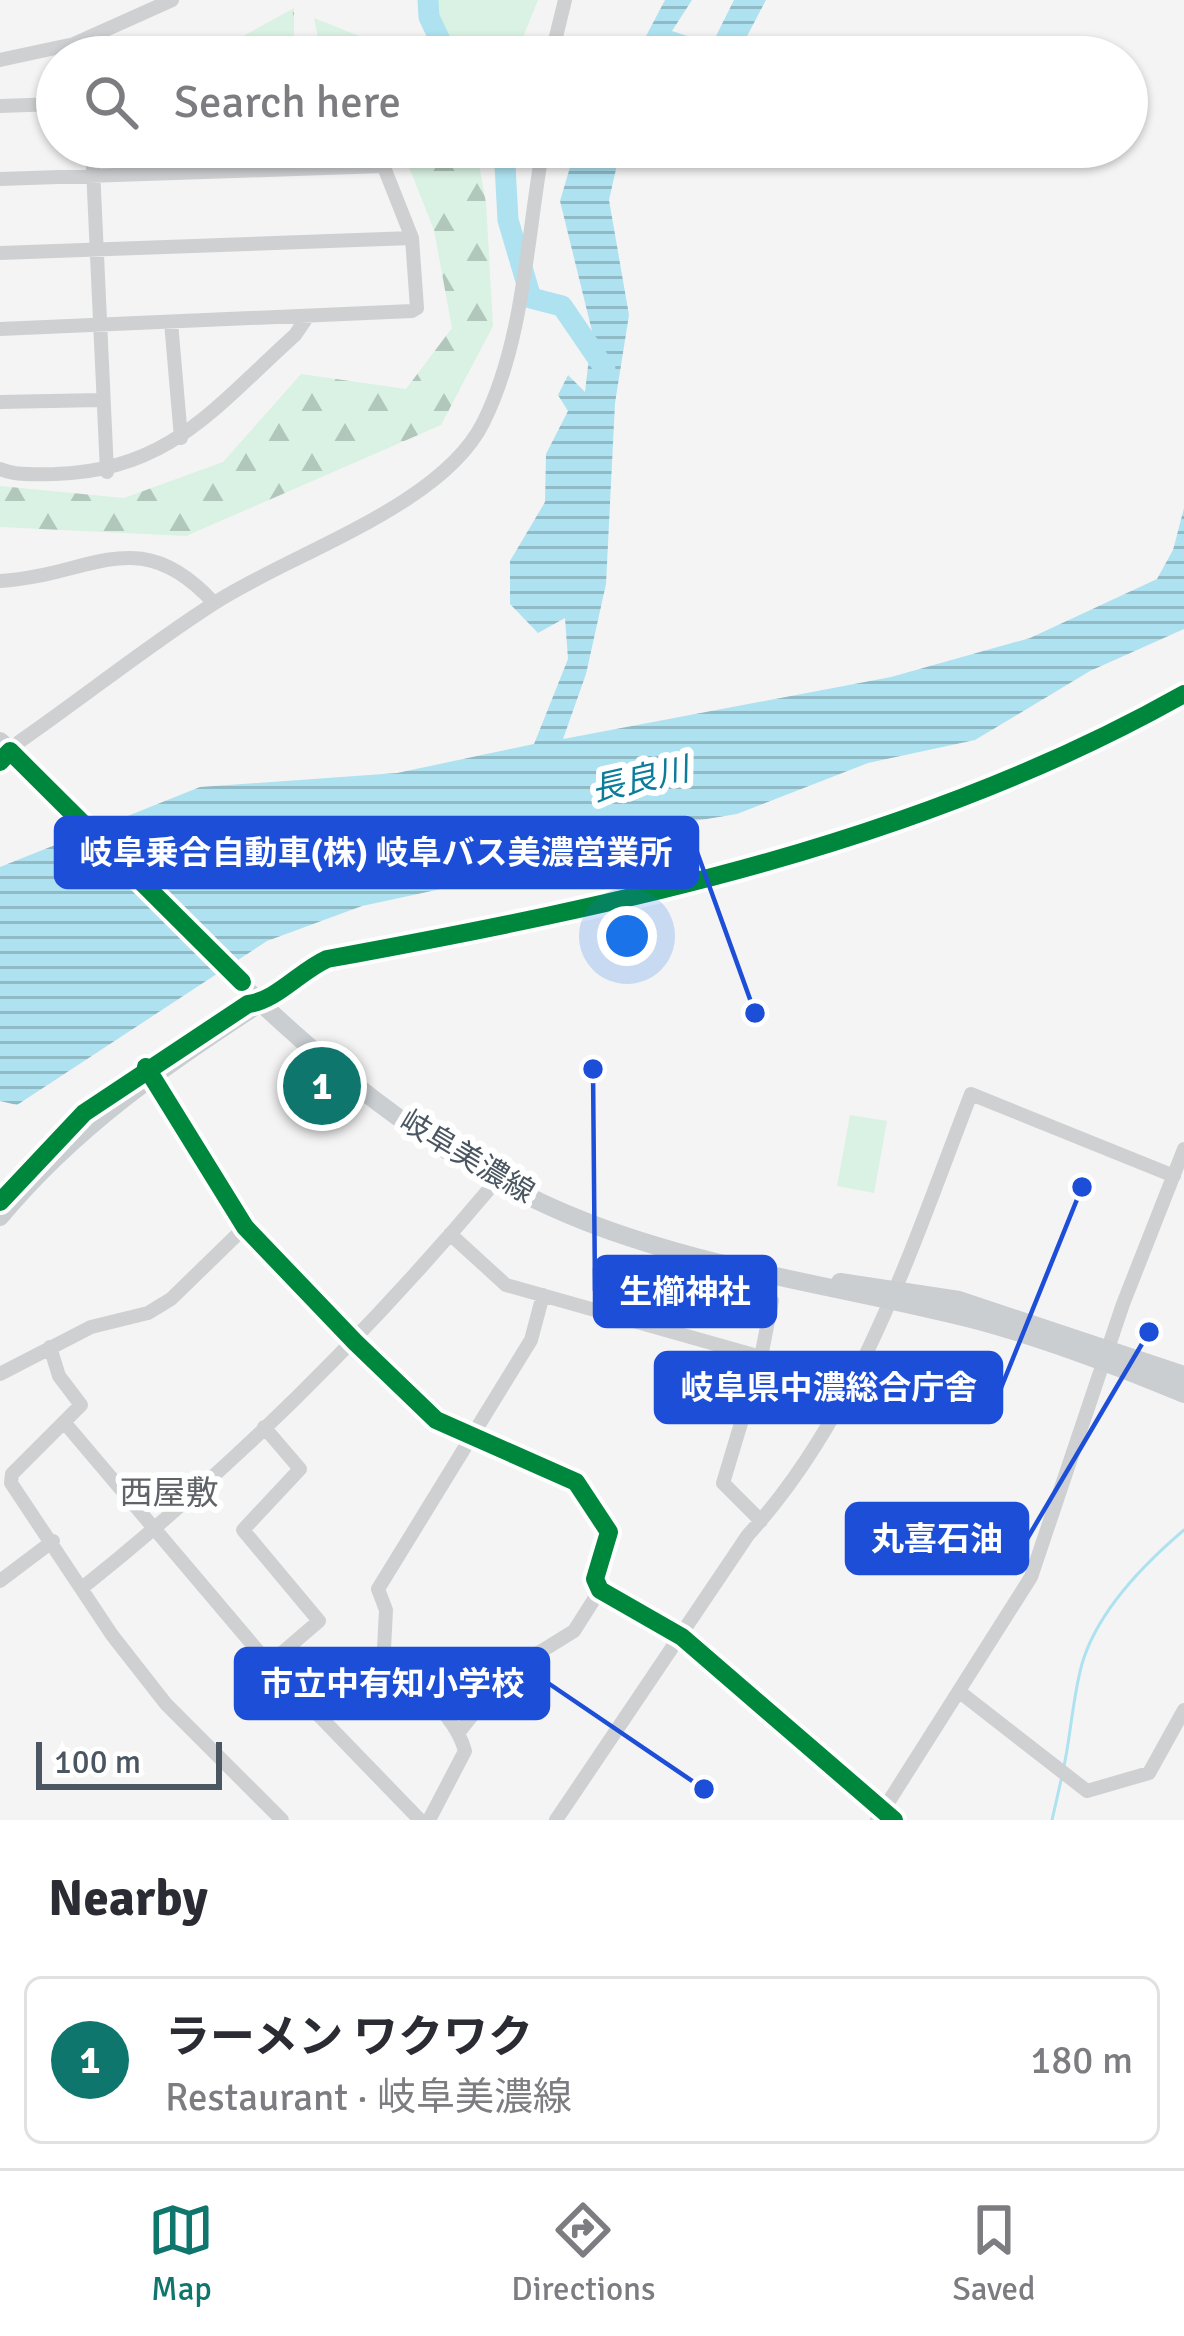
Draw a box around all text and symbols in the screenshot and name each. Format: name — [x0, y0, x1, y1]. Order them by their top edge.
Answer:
search box — [36, 36, 1148, 168]
icon: search — [78, 69, 144, 135]
text: Search here — [174, 75, 401, 130]
water label: 長良川 — [587, 748, 696, 811]
callout: 岐阜乗合自動車(株) 岐阜バス美濃営業所 — [56, 818, 697, 887]
text: 岐阜乗合自動車(株) 岐阜バス美濃営業所 — [79, 833, 673, 874]
your location — [597, 906, 657, 966]
pin: 1 — [283, 1041, 361, 1131]
street label: 岐阜美濃線 — [393, 1103, 541, 1211]
callout: 生櫛神社 — [595, 1257, 775, 1326]
text: 生櫛神社 — [619, 1272, 751, 1313]
callout: 岐阜県中濃総合庁舎 — [656, 1353, 1001, 1422]
text: 岐阜県中濃総合庁舎 — [681, 1368, 978, 1409]
district label: 西屋敷 — [120, 1473, 219, 1514]
callout: 丸喜石油 — [847, 1504, 1027, 1573]
text: 丸喜石油 — [871, 1519, 1003, 1560]
callout: 市立中有知小学校 — [236, 1649, 548, 1718]
text: 市立中有知小学校 — [260, 1664, 524, 1705]
scale bar — [36, 1736, 222, 1789]
text: 100 m — [54, 1742, 141, 1783]
text: Nearby — [48, 1867, 208, 1930]
text: ラーメン ワクワク — [165, 2010, 533, 2065]
text: 1 — [79, 2036, 101, 2084]
text: 180 m — [1030, 2036, 1133, 2084]
text: Restaurant · 岐阜美濃線 — [165, 2073, 572, 2121]
tab: Map — [148, 2197, 214, 2310]
tab: Directions — [511, 2197, 656, 2310]
tab: Saved — [952, 2197, 1036, 2310]

